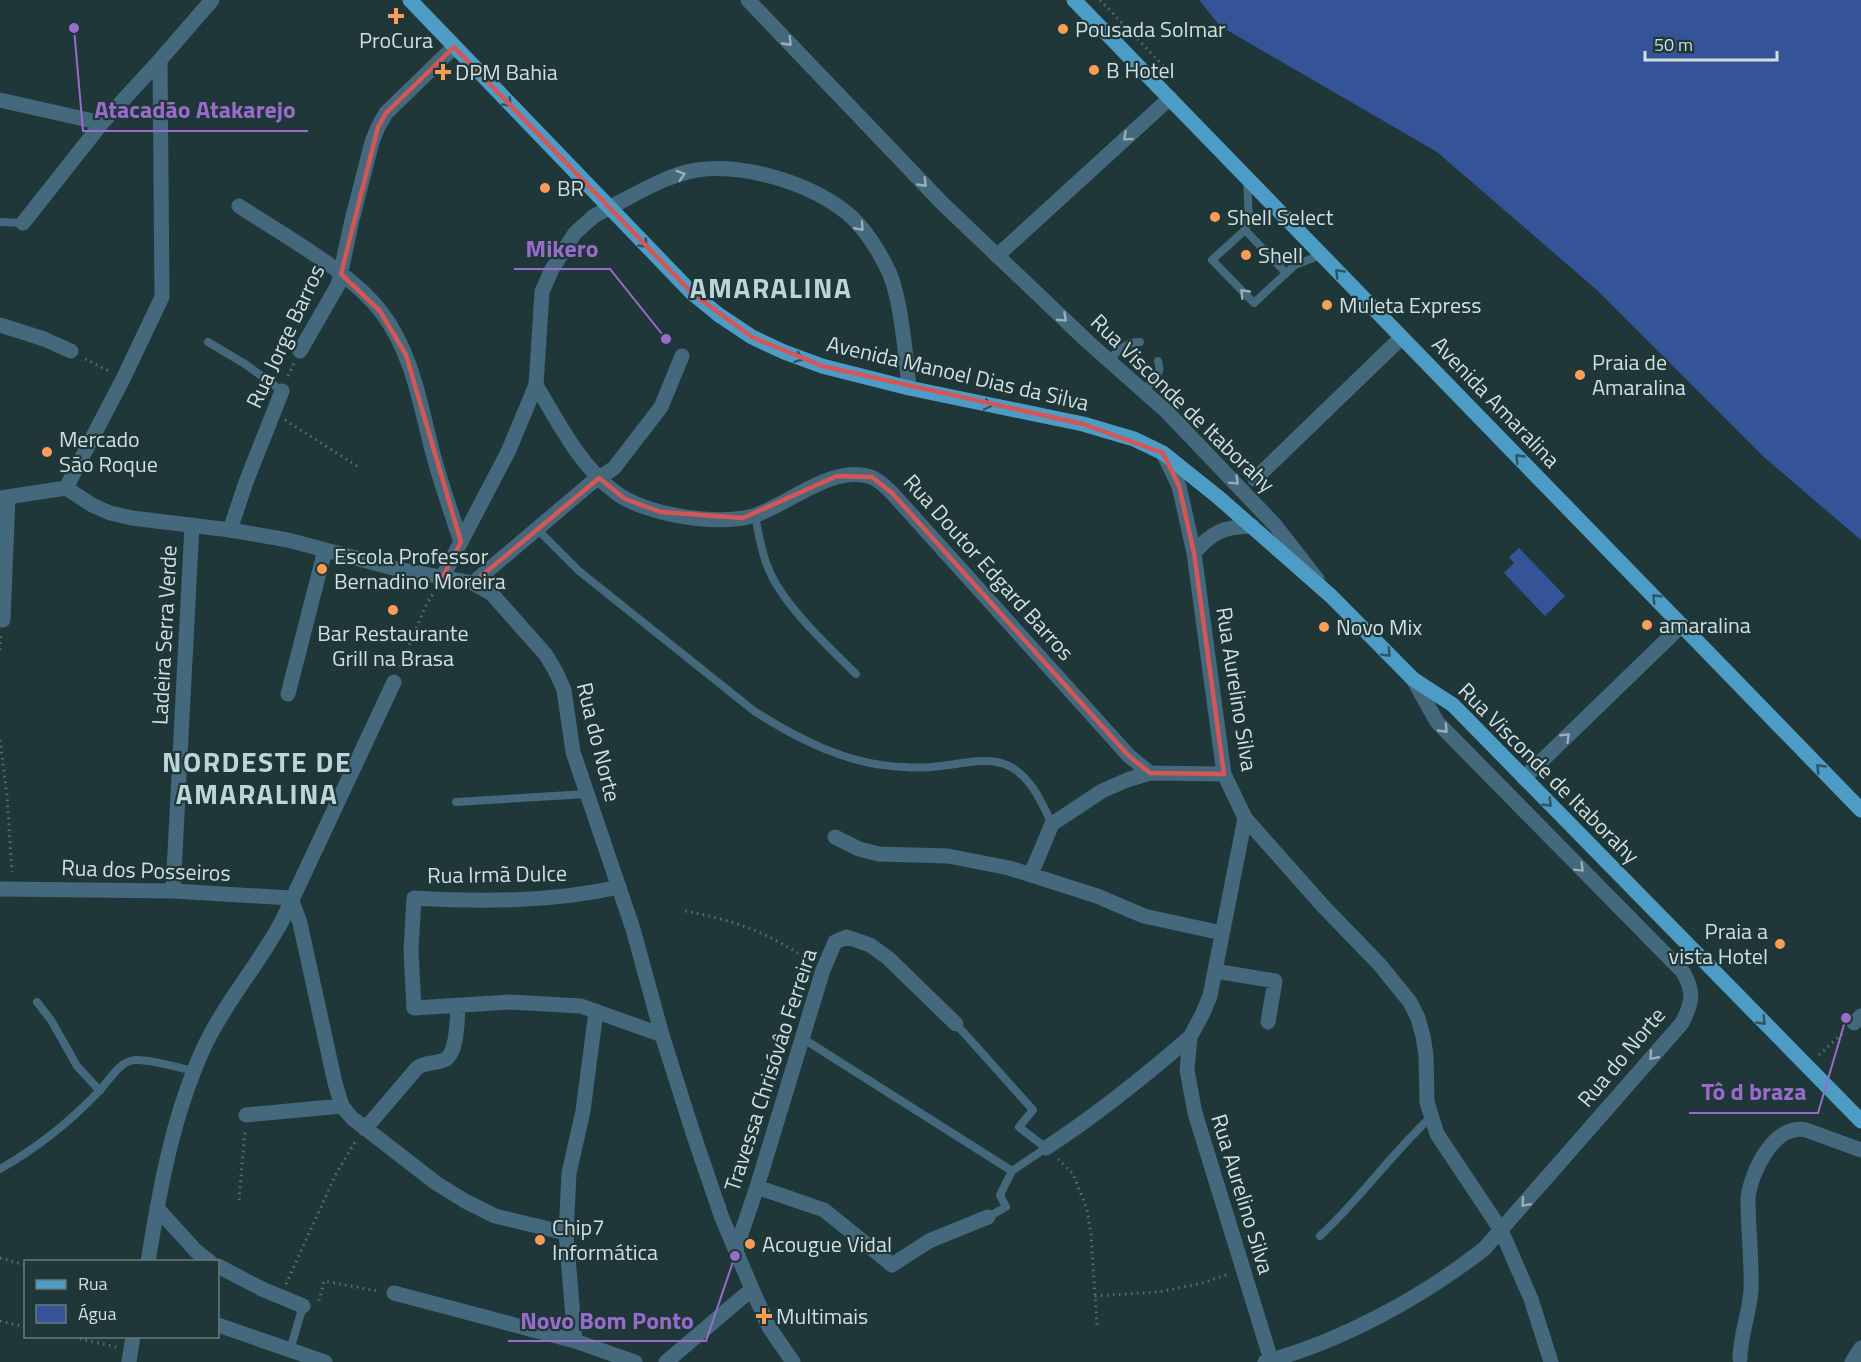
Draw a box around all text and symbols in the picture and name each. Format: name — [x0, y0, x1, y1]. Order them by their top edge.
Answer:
marker: ProCura — [387, 7, 405, 25]
place label: Pousada Solmar — [1075, 12, 1226, 46]
marker: Pousada Solmar — [1056, 22, 1070, 36]
place label: ProCura — [359, 23, 433, 57]
scale bar — [1645, 24, 1777, 62]
text: 50 m — [1654, 31, 1693, 58]
one-way arrow — [781, 36, 792, 46]
place label: B Hotel — [1106, 53, 1175, 87]
place label: DPM Bahia — [455, 55, 558, 89]
marker: B Hotel — [1087, 63, 1101, 77]
marker: DPM Bahia — [436, 65, 450, 79]
callout: Atacadão Atakarejo — [83, 89, 308, 131]
text: Atacadão Atakarejo — [94, 91, 296, 127]
one-way arrow — [501, 96, 512, 107]
one-way arrow — [1123, 130, 1134, 141]
one-way arrow — [675, 170, 686, 182]
place label: BR — [557, 171, 584, 205]
one-way arrow — [916, 176, 927, 186]
marker: BR — [538, 181, 552, 195]
place label: Shell Select — [1227, 200, 1334, 234]
marker: Shell Select — [1208, 210, 1222, 224]
one-way arrow — [852, 221, 863, 232]
callout: Mikero — [514, 227, 610, 269]
text: Mikero — [526, 230, 598, 266]
one-way arrow — [637, 237, 648, 247]
place label: Shell — [1258, 238, 1303, 272]
marker: Shell — [1239, 248, 1253, 262]
street label: Rua Jorge Barros — [237, 259, 333, 413]
district label: AMARALINA — [690, 266, 852, 309]
one-way arrow — [1336, 270, 1347, 281]
place label: Muleta Express — [1339, 288, 1482, 322]
one-way arrow — [1240, 290, 1251, 300]
marker: Muleta Express — [1320, 298, 1334, 312]
street label: Rua Visconde de Itaborahy — [1083, 306, 1283, 501]
one-way arrow — [1056, 311, 1067, 322]
street label: Avenida Manoel Dias da Silva — [824, 326, 1092, 420]
street label: Avenida Amaralina — [1424, 328, 1568, 476]
place label: Praia de Amaralina — [1592, 345, 1686, 404]
one-way arrow — [793, 350, 804, 363]
marker: Praia de Amaralina — [1573, 368, 1587, 382]
one-way arrow — [983, 398, 993, 411]
place label: Mercado São Roque — [59, 422, 158, 481]
marker: Mercado São Roque — [40, 445, 54, 459]
one-way arrow — [1516, 455, 1527, 466]
street label: Rua Doutor Edgard Barros — [896, 466, 1082, 668]
one-way arrow — [1228, 475, 1239, 485]
place label: Escola Professor Bernadino Moreira — [334, 539, 506, 598]
street label: Ladeira Serra Verde — [142, 544, 186, 726]
marker: Escola Professor Bernadino Moreira — [315, 562, 329, 576]
one-way arrow — [1652, 594, 1663, 605]
marker: Bar Restaurante Grill na Brasa — [386, 603, 400, 617]
street label: Rua Aurelino Silva — [1207, 604, 1267, 774]
place label: amaralina — [1659, 608, 1751, 642]
place label: Novo Mix — [1336, 610, 1422, 644]
place label: Bar Restaurante Grill na Brasa — [317, 616, 469, 675]
marker: amaralina — [1640, 618, 1654, 632]
marker: Novo Mix — [1317, 620, 1331, 634]
one-way arrow — [1379, 645, 1390, 656]
street label: Rua Visconde de Itaborahy — [1450, 674, 1648, 872]
street label: Rua do Norte — [568, 679, 630, 805]
one-way arrow — [1436, 721, 1447, 732]
one-way arrow — [1559, 734, 1570, 745]
district label: NORDESTE DE AMARALINA — [162, 740, 352, 815]
one-way arrow — [1817, 765, 1828, 776]
one-way arrow — [1541, 795, 1552, 806]
street label: Rua dos Posseiros — [61, 850, 231, 890]
street label: Rua Irmã Dulce — [427, 856, 567, 892]
one-way arrow — [1573, 860, 1584, 871]
place label: Praia a vista Hotel — [1669, 914, 1768, 973]
marker: Praia a vista Hotel — [1773, 937, 1787, 951]
street label: Travessa Chrisóvâo Ferreira — [715, 944, 825, 1196]
street label: Rua do Norte — [1569, 999, 1673, 1115]
one-way arrow — [1755, 1014, 1766, 1025]
one-way arrow — [1649, 1049, 1660, 1060]
callout: Tô d braza — [1689, 1071, 1818, 1113]
text: Tô d braza — [1702, 1073, 1806, 1109]
street label: Rua Aurelino Silva — [1203, 1110, 1283, 1278]
one-way arrow — [1521, 1196, 1532, 1207]
place label: Chip7 Informática — [552, 1210, 658, 1269]
place label: Acougue Vidal — [762, 1227, 892, 1261]
marker: Chip7 Informática — [533, 1233, 547, 1247]
marker: Acougue Vidal — [743, 1237, 757, 1251]
legend — [24, 1260, 219, 1338]
text: Rua — [78, 1270, 108, 1297]
callout: Novo Bom Ponto — [508, 1299, 706, 1341]
place label: Multimais — [776, 1299, 868, 1333]
text: Água — [78, 1300, 116, 1327]
text: Novo Bom Ponto — [520, 1302, 694, 1338]
marker: Multimais — [757, 1309, 771, 1323]

